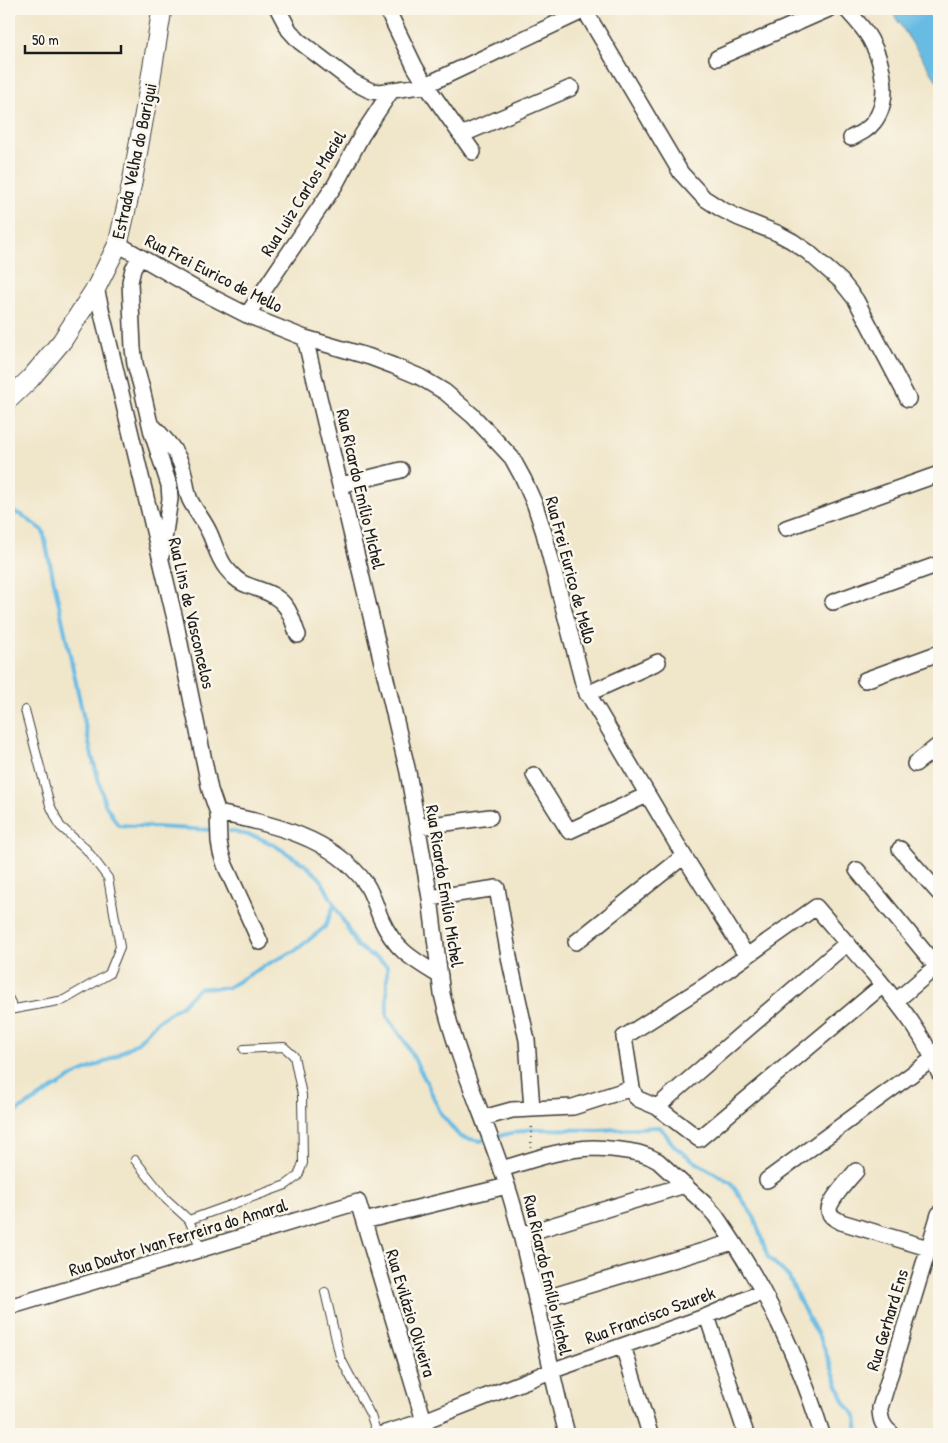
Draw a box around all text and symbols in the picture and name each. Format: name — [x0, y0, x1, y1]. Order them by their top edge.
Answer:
scale bar — [25, 22, 121, 54]
text: 50 m — [32, 29, 59, 50]
street label: Estrada Velha do Barigui — [105, 81, 163, 241]
street label: Rua Luiz Carlos Maciel — [254, 125, 352, 261]
street label: Rua Frei Eurico de Mello — [141, 228, 287, 318]
street label: Rua Ricardo Emílio Michel — [330, 406, 392, 572]
street label: Rua Frei Eurico de Mello — [539, 494, 603, 646]
street label: Rua Lins de Vasconcelos — [162, 535, 222, 691]
street label: Rua Ricardo Emílio Michel — [420, 803, 470, 969]
street label: Rua Doutor Ivan Ferreira do Amaral — [66, 1192, 290, 1282]
street label: Rua Ricardo Emílio Michel — [517, 1192, 579, 1358]
street label: Rua Evilázio Oliveira — [380, 1246, 442, 1380]
street label: Rua Gerhard Ens — [860, 1266, 914, 1374]
street label: Rua Francisco Szurek — [582, 1280, 719, 1350]

